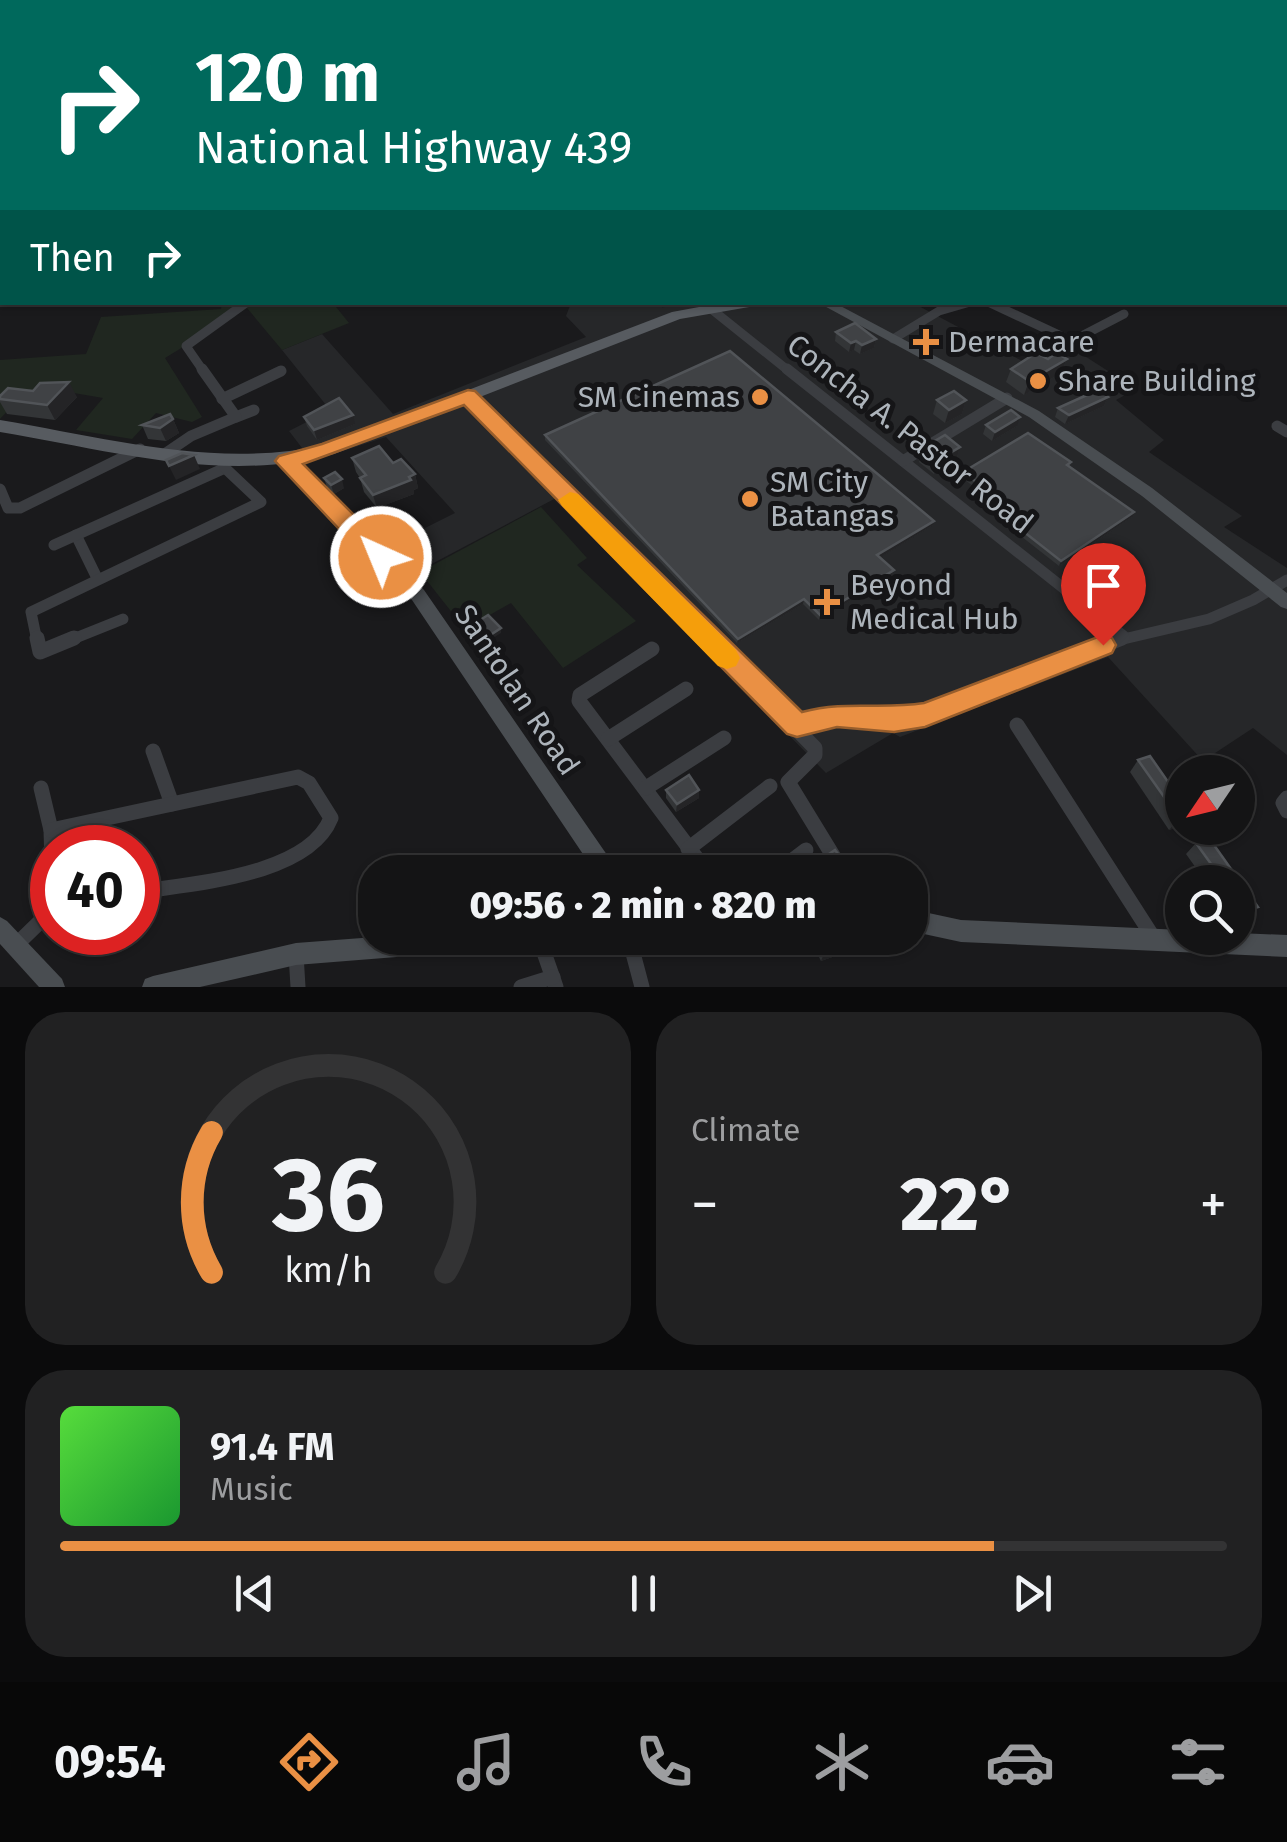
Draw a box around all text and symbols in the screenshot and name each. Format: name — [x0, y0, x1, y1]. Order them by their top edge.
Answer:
text: 120 m — [195, 36, 380, 120]
icon: right — [30, 40, 160, 170]
text: National Highway 439 — [195, 121, 632, 175]
icon: right — [135, 230, 190, 285]
text: Then — [30, 235, 115, 281]
place label: Dermacare — [948, 324, 1095, 360]
street label: Concha A. Pastor Road — [780, 327, 1040, 541]
marker: Dermacare — [913, 329, 939, 355]
place label: Share Building — [1058, 363, 1256, 399]
marker: Share Building — [1027, 370, 1049, 392]
place label: SM Cinemas — [578, 379, 740, 415]
marker: SM Cinemas — [749, 386, 771, 408]
place label: SM City Batangas — [770, 464, 894, 534]
marker: SM City Batangas — [739, 488, 761, 510]
position arrow — [329, 505, 433, 609]
pin — [1061, 543, 1146, 646]
icon: arrive — [1076, 558, 1131, 613]
place label: Beyond Medical Hub — [850, 567, 1019, 637]
marker: Beyond Medical Hub — [814, 589, 840, 615]
street label: Santolan Road — [447, 598, 587, 782]
north arrow — [1165, 755, 1255, 845]
map controls — [1165, 755, 1255, 955]
speed limit sign: 40 — [30, 825, 160, 955]
button: search — [1165, 865, 1255, 955]
text: 09:56 · 2 min · 820 m — [470, 882, 816, 928]
text: Climate — [691, 1111, 800, 1149]
text: 36 — [271, 1133, 384, 1258]
text: 22° — [900, 1160, 1018, 1250]
text: − — [691, 1172, 719, 1238]
text: + — [1200, 1172, 1227, 1238]
text: km/h — [284, 1249, 372, 1291]
text: 91.4 FM — [210, 1424, 334, 1470]
text: Music — [210, 1470, 293, 1508]
icon: previous — [227, 1566, 282, 1621]
icon: pause — [616, 1566, 671, 1621]
icon: next — [1005, 1566, 1060, 1621]
icon: directions — [274, 1727, 344, 1797]
icon: music — [451, 1727, 521, 1797]
icon: phone — [629, 1727, 699, 1797]
icon: climate — [807, 1727, 877, 1797]
icon: car — [985, 1727, 1055, 1797]
icon: filters — [1163, 1727, 1233, 1797]
text: 09:54 — [54, 1735, 166, 1789]

